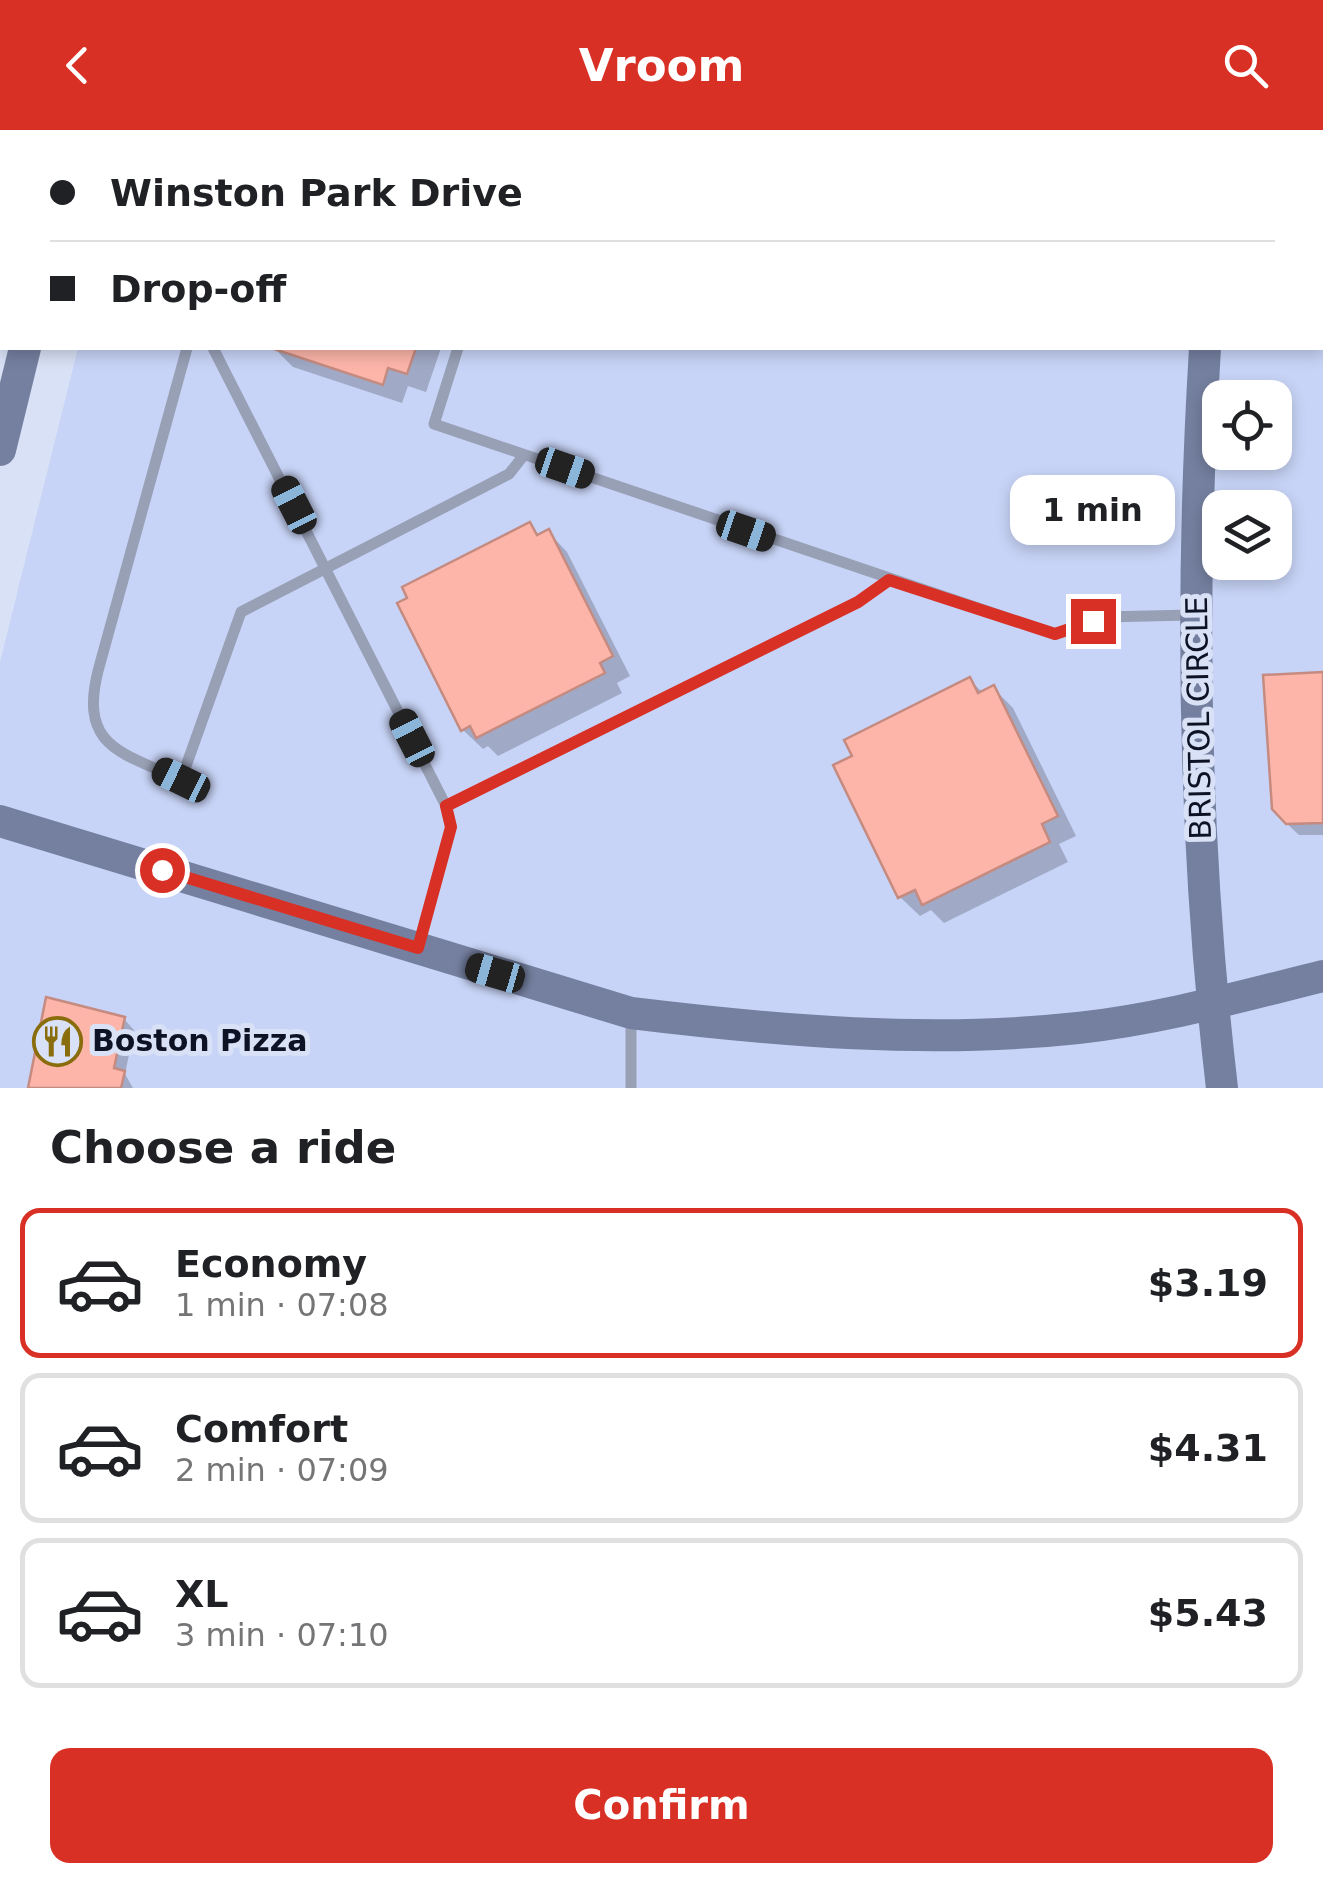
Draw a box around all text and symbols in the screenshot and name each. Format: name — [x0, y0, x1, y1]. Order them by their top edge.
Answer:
icon: back — [50, 38, 105, 93]
icon: search — [1218, 38, 1273, 93]
text: Vroom — [579, 39, 744, 92]
text: Winston Park Drive — [110, 171, 523, 215]
text: Drop-off — [110, 267, 286, 311]
map controls — [1202, 380, 1292, 580]
button: locate — [1202, 380, 1292, 470]
car — [532, 444, 598, 492]
car — [267, 471, 321, 539]
callout: 1 min — [1010, 476, 1176, 546]
button: layers — [1202, 490, 1292, 580]
text: 1 min — [1042, 491, 1143, 529]
car — [713, 507, 779, 555]
street label: BRISTOL CIRCLE — [1179, 596, 1218, 840]
route end — [1071, 599, 1116, 644]
car — [385, 704, 439, 772]
car — [147, 753, 215, 807]
route start — [140, 848, 185, 893]
car — [462, 950, 528, 996]
restaurant icon: Boston Pizza — [31, 1015, 83, 1067]
place label: Boston Pizza — [92, 1023, 308, 1058]
text: Choose a ride — [50, 1121, 396, 1174]
icon: car — [55, 1238, 145, 1328]
text: Economy — [175, 1242, 367, 1286]
text: $3.19 — [1148, 1261, 1268, 1305]
text: 1 min · 07:08 — [175, 1286, 389, 1324]
icon: car — [55, 1403, 145, 1493]
text: Comfort — [175, 1407, 348, 1451]
text: $4.31 — [1148, 1426, 1268, 1470]
text: 2 min · 07:09 — [175, 1451, 389, 1489]
icon: car — [55, 1568, 145, 1658]
text: XL — [175, 1572, 229, 1616]
text: $5.43 — [1148, 1591, 1268, 1635]
text: 3 min · 07:10 — [175, 1616, 389, 1654]
button: Confirm — [50, 1748, 1273, 1863]

